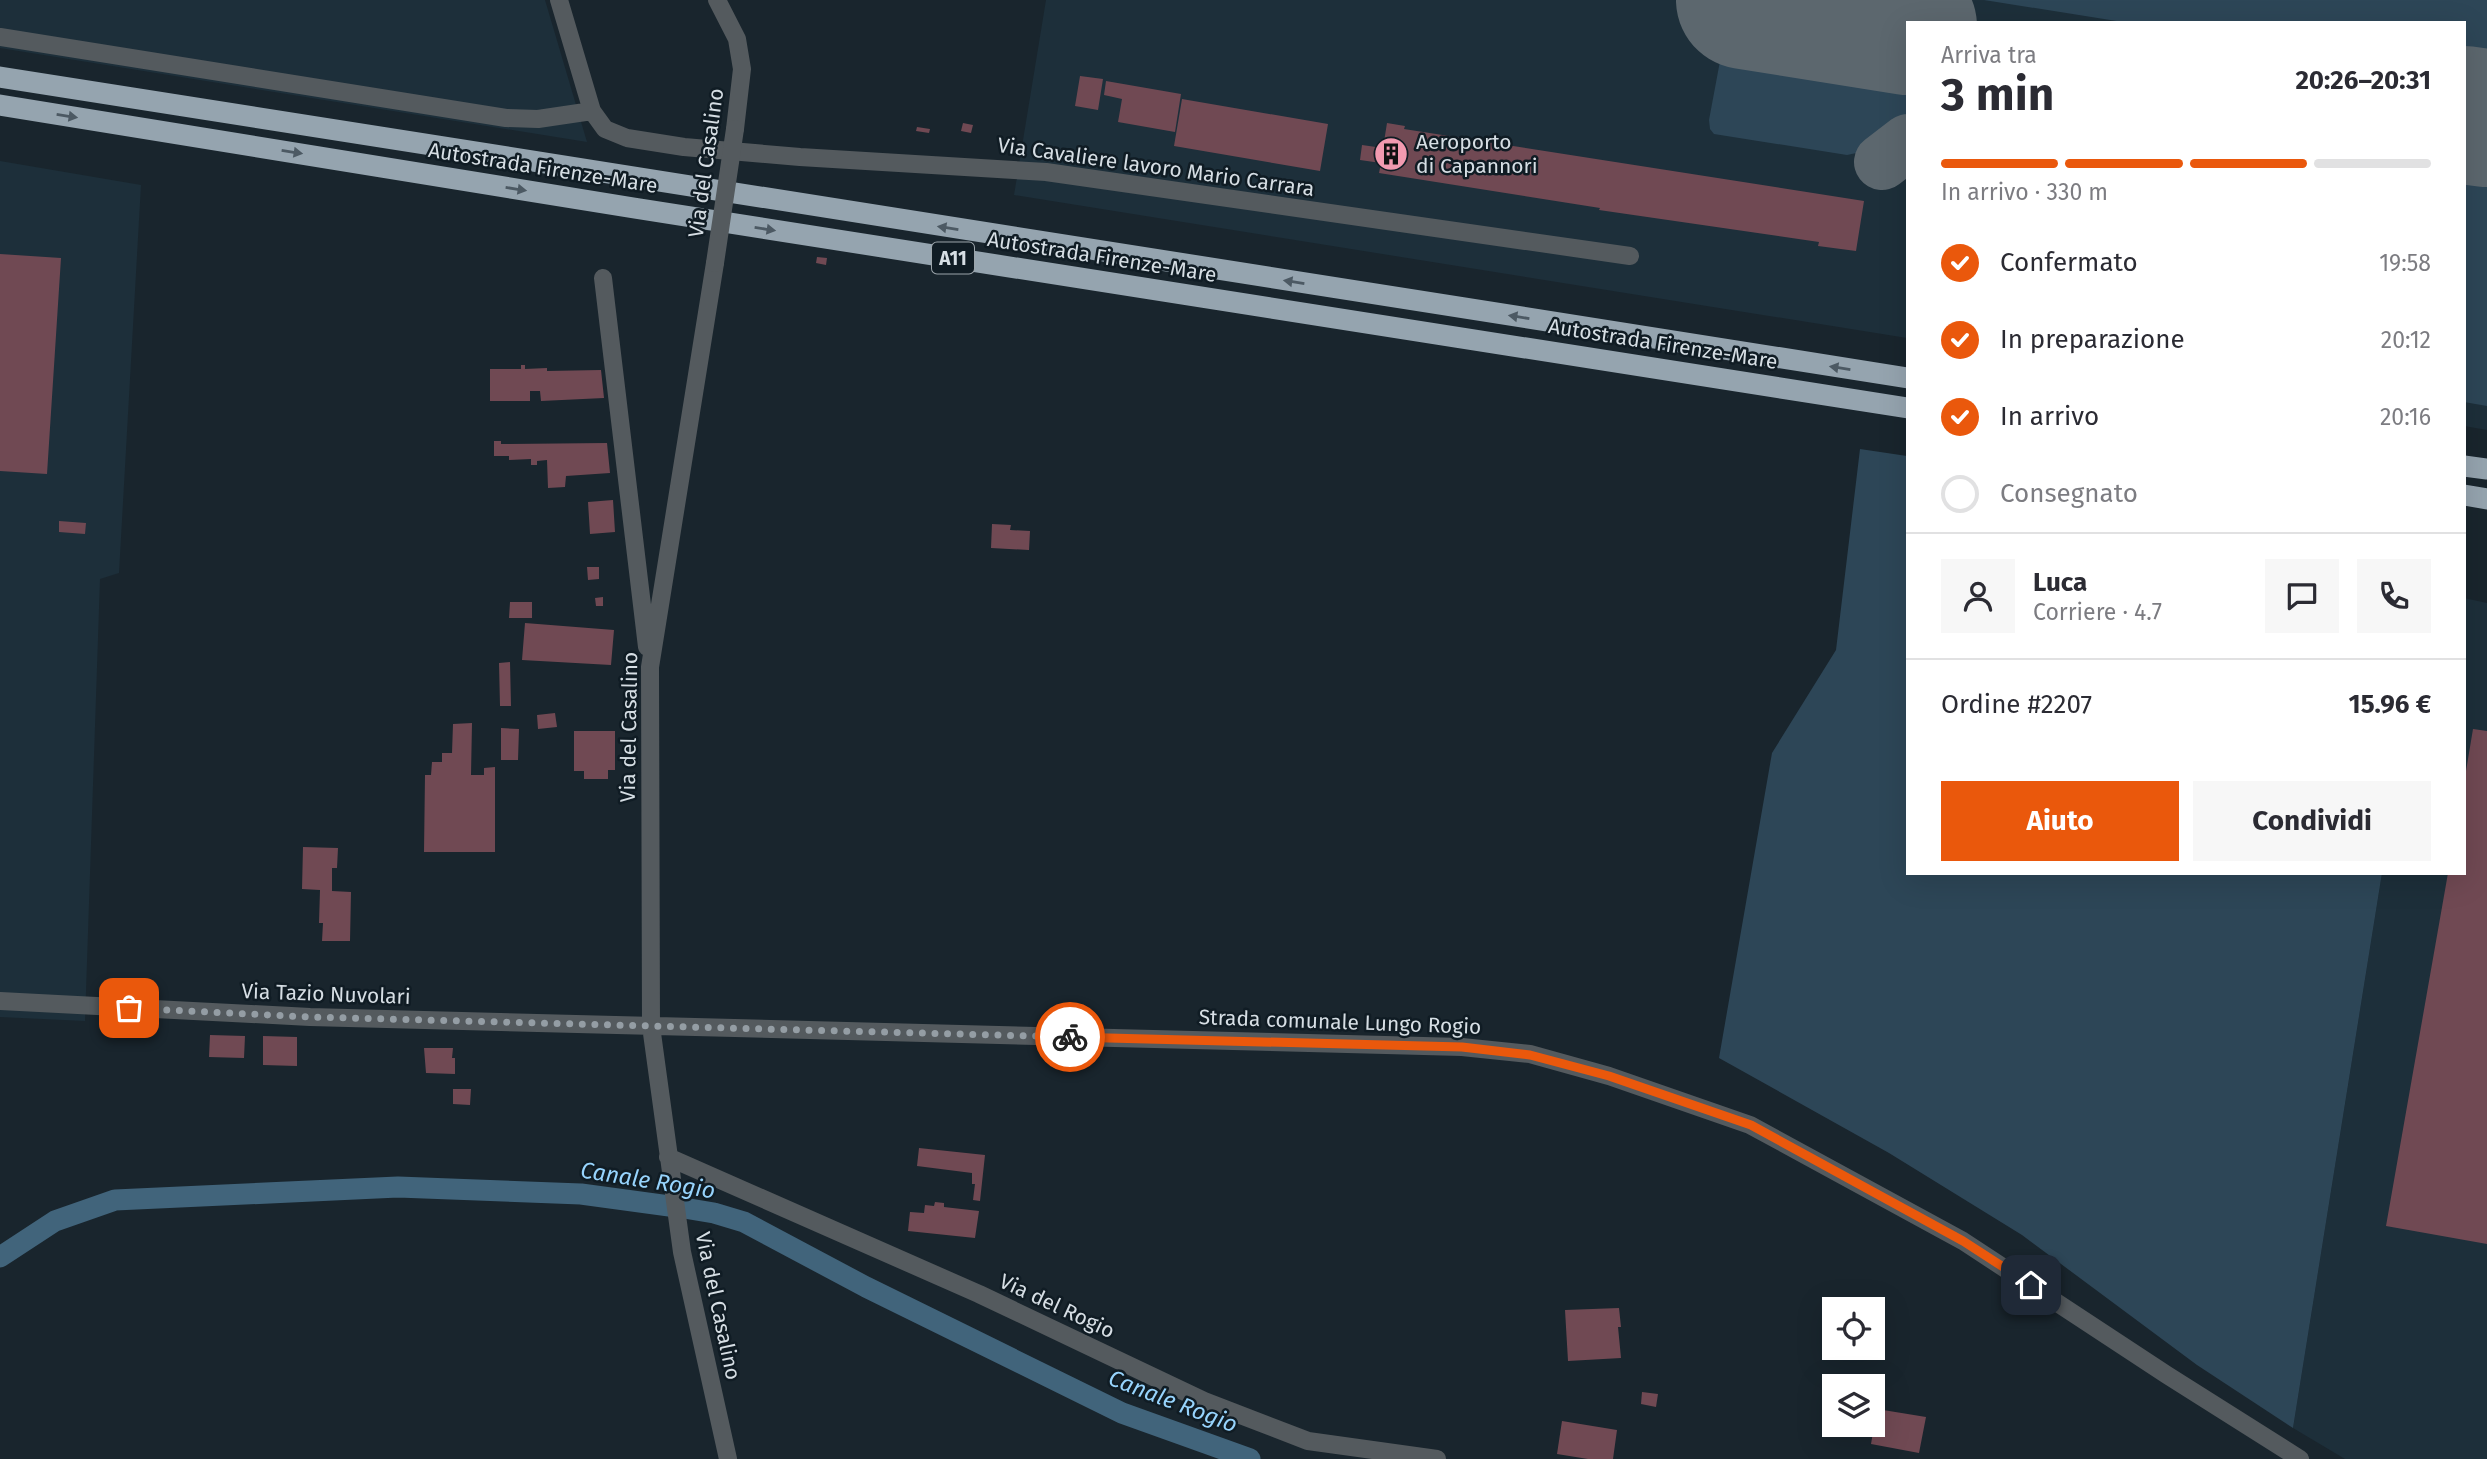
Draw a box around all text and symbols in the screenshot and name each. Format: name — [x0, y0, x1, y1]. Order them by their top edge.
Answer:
text: Arriva tra — [1941, 41, 2037, 69]
text: 20:26–20:31 — [2295, 65, 2431, 96]
text: 3 min — [1941, 67, 2054, 122]
street label: Via del Casalino — [683, 87, 729, 239]
one-way arrow — [56, 111, 78, 122]
place label: Aeroporto di Capannori — [1416, 129, 1538, 179]
street label: Via Cavaliere lavoro Mario Carrara — [996, 132, 1316, 202]
building icon: Aeroporto di Capannori — [1372, 135, 1410, 173]
street label: Autostrada Firenze-Mare — [426, 137, 660, 199]
one-way arrow — [281, 147, 303, 158]
text: In arrivo · 330 m — [1941, 178, 2108, 206]
one-way arrow — [506, 184, 528, 195]
one-way arrow — [937, 222, 959, 233]
one-way arrow — [754, 224, 776, 235]
street label: Autostrada Firenze-Mare — [985, 226, 1219, 288]
road number: A11 — [932, 242, 974, 274]
icon: check — [1941, 244, 1979, 282]
text: Confermato — [2000, 247, 2138, 278]
text: 19:58 — [2379, 249, 2431, 277]
one-way arrow — [1283, 276, 1305, 287]
one-way arrow — [1507, 311, 1529, 322]
street label: Autostrada Firenze-Mare — [1546, 313, 1780, 375]
icon: check — [1941, 321, 1979, 359]
text: In preparazione — [2000, 324, 2185, 355]
text: 20:12 — [2381, 326, 2431, 354]
one-way arrow — [1829, 362, 1851, 373]
icon: check — [1941, 398, 1979, 436]
text: In arrivo — [2000, 401, 2099, 432]
text: 20:16 — [2380, 403, 2431, 431]
text: Consegnato — [2000, 478, 2138, 509]
button: person — [1941, 559, 2015, 633]
button: chat — [2265, 559, 2339, 633]
button: phone — [2357, 559, 2431, 633]
text: Luca — [2033, 567, 2087, 598]
text: Corriere · 4.7 — [2033, 598, 2162, 626]
street label: Via del Casalino — [615, 652, 643, 802]
text: Ordine #2207 — [1941, 689, 2092, 720]
text: 15.96 € — [2349, 689, 2431, 720]
button: Aiuto — [1941, 781, 2179, 861]
button: Condividi — [2193, 781, 2431, 861]
pin — [99, 978, 159, 1038]
street label: Via Tazio Nuvolari — [241, 978, 411, 1010]
icon: bag — [110, 989, 148, 1027]
courier — [1035, 1002, 1105, 1072]
street label: Strada comunale Lungo Rogio — [1198, 1004, 1482, 1040]
icon: bike — [1051, 1018, 1089, 1056]
water label: Canale Rogio — [579, 1156, 717, 1204]
street label: Via del Casalino — [690, 1230, 746, 1382]
pin — [2001, 1255, 2061, 1315]
icon: home — [2012, 1266, 2050, 1304]
street label: Via del Rogio — [995, 1268, 1119, 1344]
map controls — [1822, 1297, 1885, 1437]
button: locate — [1822, 1297, 1885, 1360]
water label: Canale Rogio — [1105, 1364, 1241, 1438]
button: layers — [1822, 1374, 1885, 1437]

